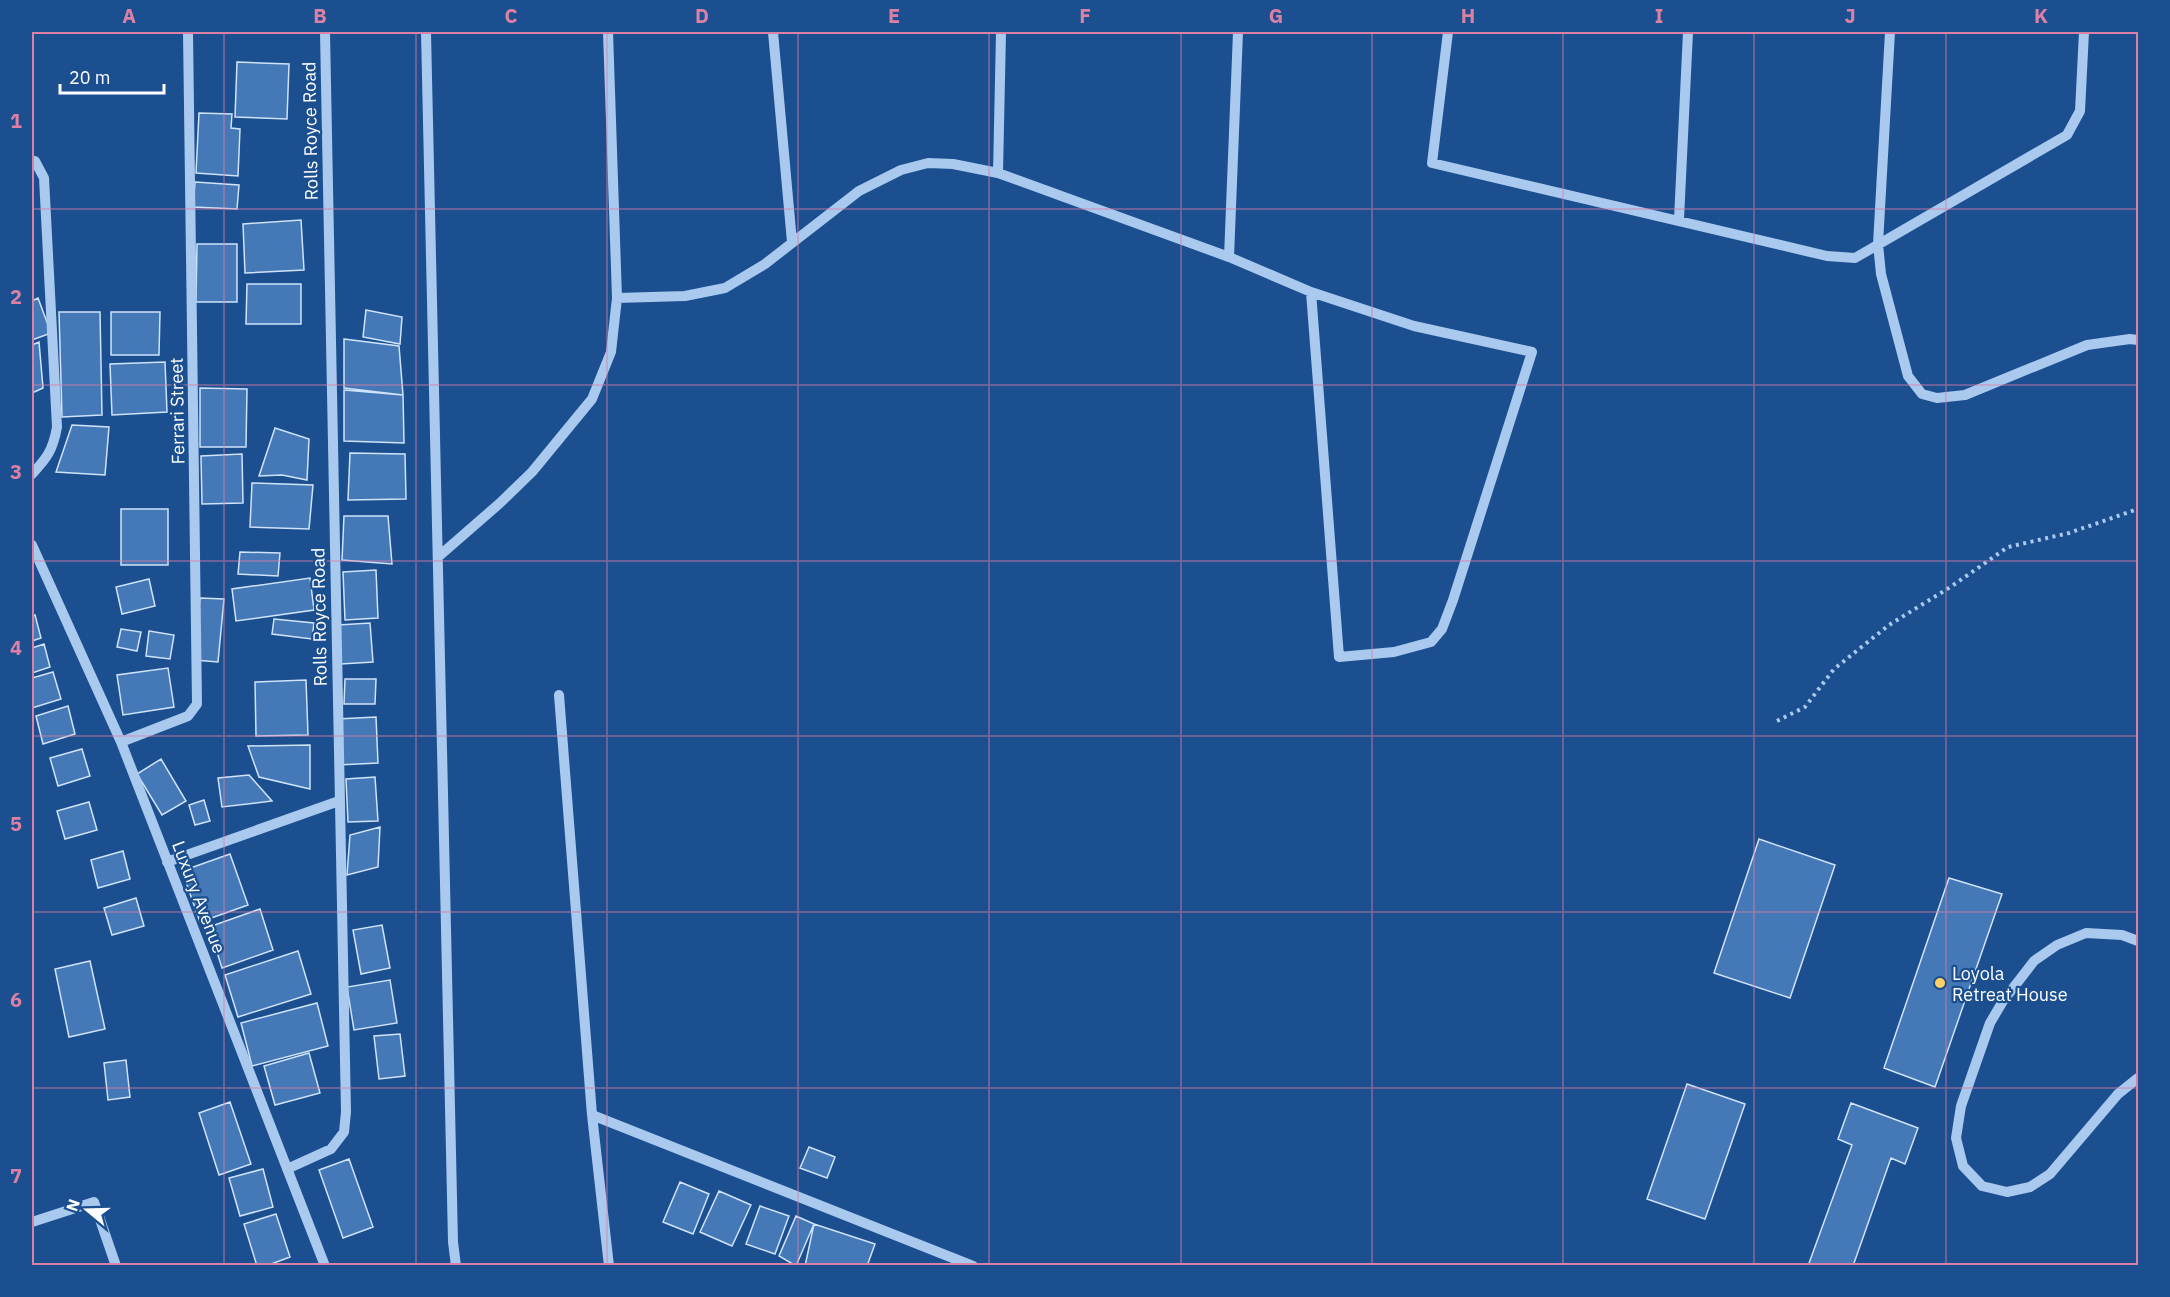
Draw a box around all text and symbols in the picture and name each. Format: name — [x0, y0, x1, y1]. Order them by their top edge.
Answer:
text: A — [122, 2, 136, 29]
text: B — [313, 2, 327, 29]
text: C — [504, 2, 518, 29]
text: D — [695, 2, 709, 29]
text: E — [888, 2, 900, 29]
text: F — [1079, 2, 1091, 29]
text: G — [1269, 2, 1283, 29]
text: H — [1461, 2, 1475, 29]
text: I — [1655, 2, 1663, 29]
text: J — [1844, 2, 1856, 29]
text: K — [2034, 2, 2048, 29]
scale bar — [60, 57, 164, 95]
street label: Rolls Royce Road — [297, 61, 323, 201]
text: 20 m — [69, 66, 111, 89]
text: 1 — [10, 107, 22, 134]
text: 2 — [10, 283, 22, 310]
street label: Ferrari Street — [165, 357, 189, 465]
text: 3 — [10, 458, 22, 485]
street label: Rolls Royce Road — [306, 547, 332, 687]
text: 4 — [10, 634, 22, 661]
text: 5 — [10, 810, 22, 837]
street label: Luxury Avenue — [167, 838, 231, 957]
place label: Loyola Retreat House — [1952, 962, 2068, 1006]
marker: Loyola Retreat House — [1933, 976, 1947, 990]
text: 6 — [10, 986, 22, 1013]
text: 7 — [10, 1162, 22, 1189]
north arrow — [57, 1180, 117, 1240]
text: N — [61, 1196, 84, 1214]

